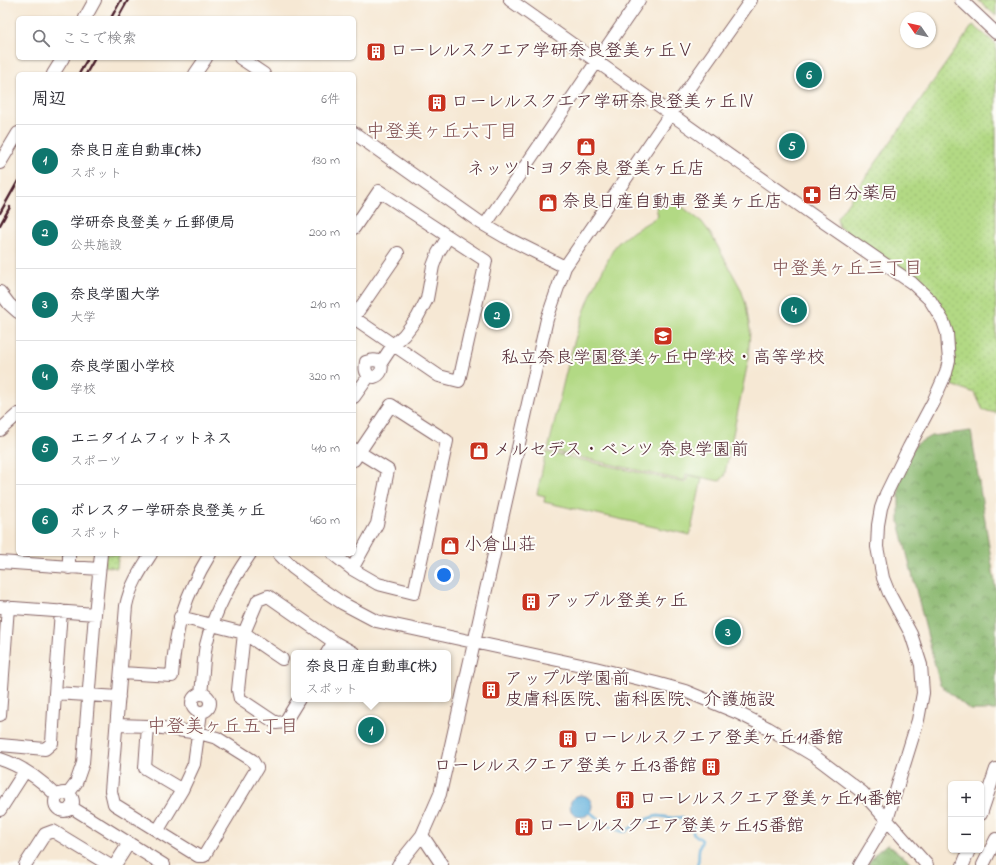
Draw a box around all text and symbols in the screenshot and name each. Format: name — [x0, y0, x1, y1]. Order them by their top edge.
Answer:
north arrow — [900, 12, 936, 48]
search box — [16, 16, 356, 60]
icon: search — [30, 27, 52, 49]
text: ここで検索 — [62, 28, 137, 50]
place label: ローレルスクエア学研奈良登美ヶ丘Ⅴ — [390, 39, 694, 65]
building icon: ローレルスクエア学研奈良登美ヶ丘Ⅴ — [365, 41, 387, 63]
pin: 6 — [796, 60, 822, 90]
text: 周辺 — [32, 87, 66, 112]
text: 6件 — [321, 90, 340, 109]
place label: ローレルスクエア学研奈良登美ヶ丘Ⅳ — [451, 90, 755, 116]
building icon: ローレルスクエア学研奈良登美ヶ丘Ⅳ — [426, 92, 448, 114]
district label: 中登美ヶ丘六丁目 — [366, 119, 518, 146]
pin: 5 — [779, 131, 805, 161]
shop icon: ネッツトヨタ奈良 登美ヶ丘店 — [575, 136, 597, 158]
text: 奈良日産自動車(株) — [70, 140, 201, 162]
text: 1 — [43, 151, 47, 170]
text: 130 m — [312, 151, 340, 170]
place label: ネッツトヨタ奈良 登美ヶ丘店 — [467, 157, 705, 183]
text: スポット — [70, 164, 122, 183]
place label: 自分薬局 — [826, 182, 898, 208]
pharmacy icon: 自分薬局 — [801, 184, 823, 206]
place label: 奈良日産自動車 登美ヶ丘店 — [562, 190, 783, 216]
shop icon: 奈良日産自動車 登美ヶ丘店 — [537, 192, 559, 214]
text: 学研奈良登美ヶ丘郵便局 — [70, 212, 235, 234]
text: 2 — [42, 223, 48, 242]
text: 200 m — [309, 223, 340, 242]
text: 公共施設 — [70, 236, 122, 255]
district label: 中登美ヶ丘三丁目 — [771, 256, 923, 283]
text: 奈良学園大学 — [70, 284, 160, 306]
text: 3 — [42, 295, 48, 314]
text: 210 m — [310, 295, 340, 314]
pin: 4 — [781, 295, 807, 325]
pin: 2 — [484, 300, 510, 330]
text: 大学 — [70, 308, 96, 327]
school or university icon: 私立奈良学園登美ヶ丘中学校・高等学校 — [652, 325, 674, 347]
place label: 私立奈良学園登美ヶ丘中学校・高等学校 — [501, 346, 825, 372]
text: 奈良学園小学校 — [70, 356, 175, 378]
text: 4 — [42, 367, 48, 386]
text: 320 m — [309, 367, 340, 386]
text: 学校 — [70, 380, 96, 399]
text: エニタイムフィットネス — [70, 428, 232, 450]
place label: メルセデス・ベンツ 奈良学園前 — [493, 438, 749, 464]
text: 5 — [41, 439, 49, 458]
text: 410 m — [312, 439, 340, 458]
shop icon: メルセデス・ベンツ 奈良学園前 — [468, 440, 490, 462]
text: スポーツ — [70, 452, 122, 471]
text: ポレスター学研奈良登美ヶ丘 — [70, 500, 265, 522]
text: 6 — [42, 511, 48, 530]
text: 460 m — [310, 511, 340, 530]
text: スポット — [70, 524, 122, 543]
place label: 小倉山荘 — [464, 533, 536, 559]
shop icon: 小倉山荘 — [439, 535, 461, 557]
your location — [434, 565, 454, 585]
place label: アップル登美ヶ丘 — [545, 589, 688, 615]
building icon: アップル登美ヶ丘 — [520, 591, 542, 613]
pin: 3 — [715, 617, 741, 647]
popup — [291, 650, 451, 702]
text: 奈良日産自動車(株) — [306, 656, 436, 678]
place label: アップル学園前 皮膚科医院、歯科医院、介護施設 — [505, 667, 775, 714]
building icon: アップル学園前 皮膚科医院、歯科医院、介護施設 — [480, 679, 502, 701]
text: スポット — [306, 680, 358, 699]
district label: 中登美ヶ丘五丁目 — [147, 714, 299, 741]
pin: 1 — [358, 715, 384, 745]
place label: ローレルスクエア登美ヶ丘11番館 — [582, 726, 844, 752]
building icon: ローレルスクエア登美ヶ丘11番館 — [557, 728, 579, 750]
place label: ローレルスクエア登美ヶ丘13番館 — [434, 754, 697, 780]
building icon: ローレルスクエア登美ヶ丘13番館 — [700, 756, 722, 778]
map controls — [948, 781, 984, 853]
button: + — [948, 781, 984, 817]
place label: ローレルスクエア登美ヶ丘14番館 — [639, 787, 902, 813]
building icon: ローレルスクエア登美ヶ丘14番館 — [614, 789, 636, 811]
place label: ローレルスクエア登美ヶ丘15番館 — [538, 814, 804, 840]
building icon: ローレルスクエア登美ヶ丘15番館 — [513, 816, 535, 838]
button: − — [948, 817, 984, 853]

